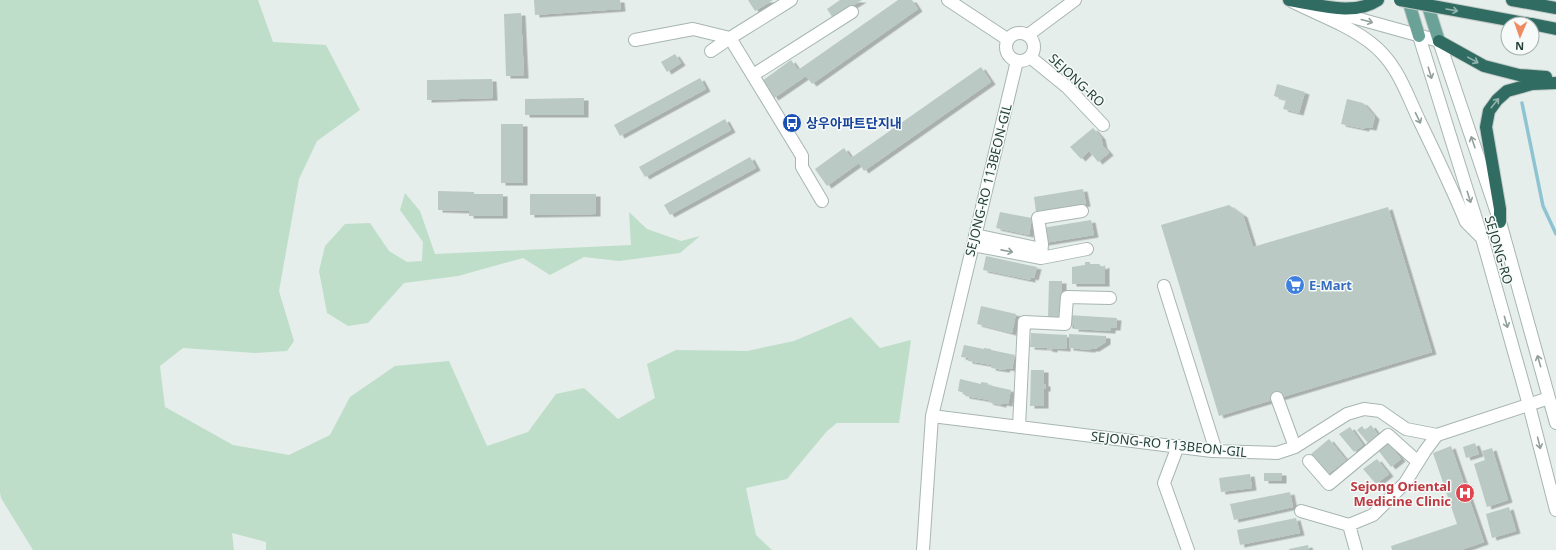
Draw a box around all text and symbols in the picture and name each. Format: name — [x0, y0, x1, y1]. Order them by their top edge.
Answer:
one-way arrow — [1445, 6, 1458, 14]
north arrow — [1500, 16, 1540, 56]
one-way arrow — [1360, 18, 1373, 25]
text: N — [1515, 39, 1524, 54]
street label: SEJONG-RO — [1045, 49, 1109, 111]
one-way arrow — [1467, 57, 1479, 65]
one-way arrow — [1427, 67, 1434, 80]
one-way arrow — [1491, 97, 1500, 108]
street label: SEJONG-RO 113BEON-GIL — [960, 102, 1016, 258]
bus stop icon: 상우아파트단지내 — [781, 112, 803, 134]
one-way arrow — [1415, 112, 1423, 124]
place label: 상우아파트단지내 — [806, 114, 902, 132]
one-way arrow — [1469, 136, 1476, 149]
one-way arrow — [1466, 191, 1473, 204]
street label: SEJONG-RO — [1481, 214, 1517, 286]
one-way arrow — [1000, 248, 1013, 256]
supermarket icon: E-Mart — [1284, 274, 1306, 296]
place label: E-Mart — [1309, 276, 1352, 294]
one-way arrow — [1503, 315, 1510, 328]
one-way arrow — [1535, 354, 1542, 367]
street label: SEJONG-RO 113BEON-GIL — [1090, 427, 1248, 461]
one-way arrow — [1536, 436, 1543, 449]
place label: Sejong Oriental Medicine Clinic — [1351, 477, 1451, 510]
hospital icon: Sejong Oriental Medicine Clinic — [1454, 482, 1476, 504]

